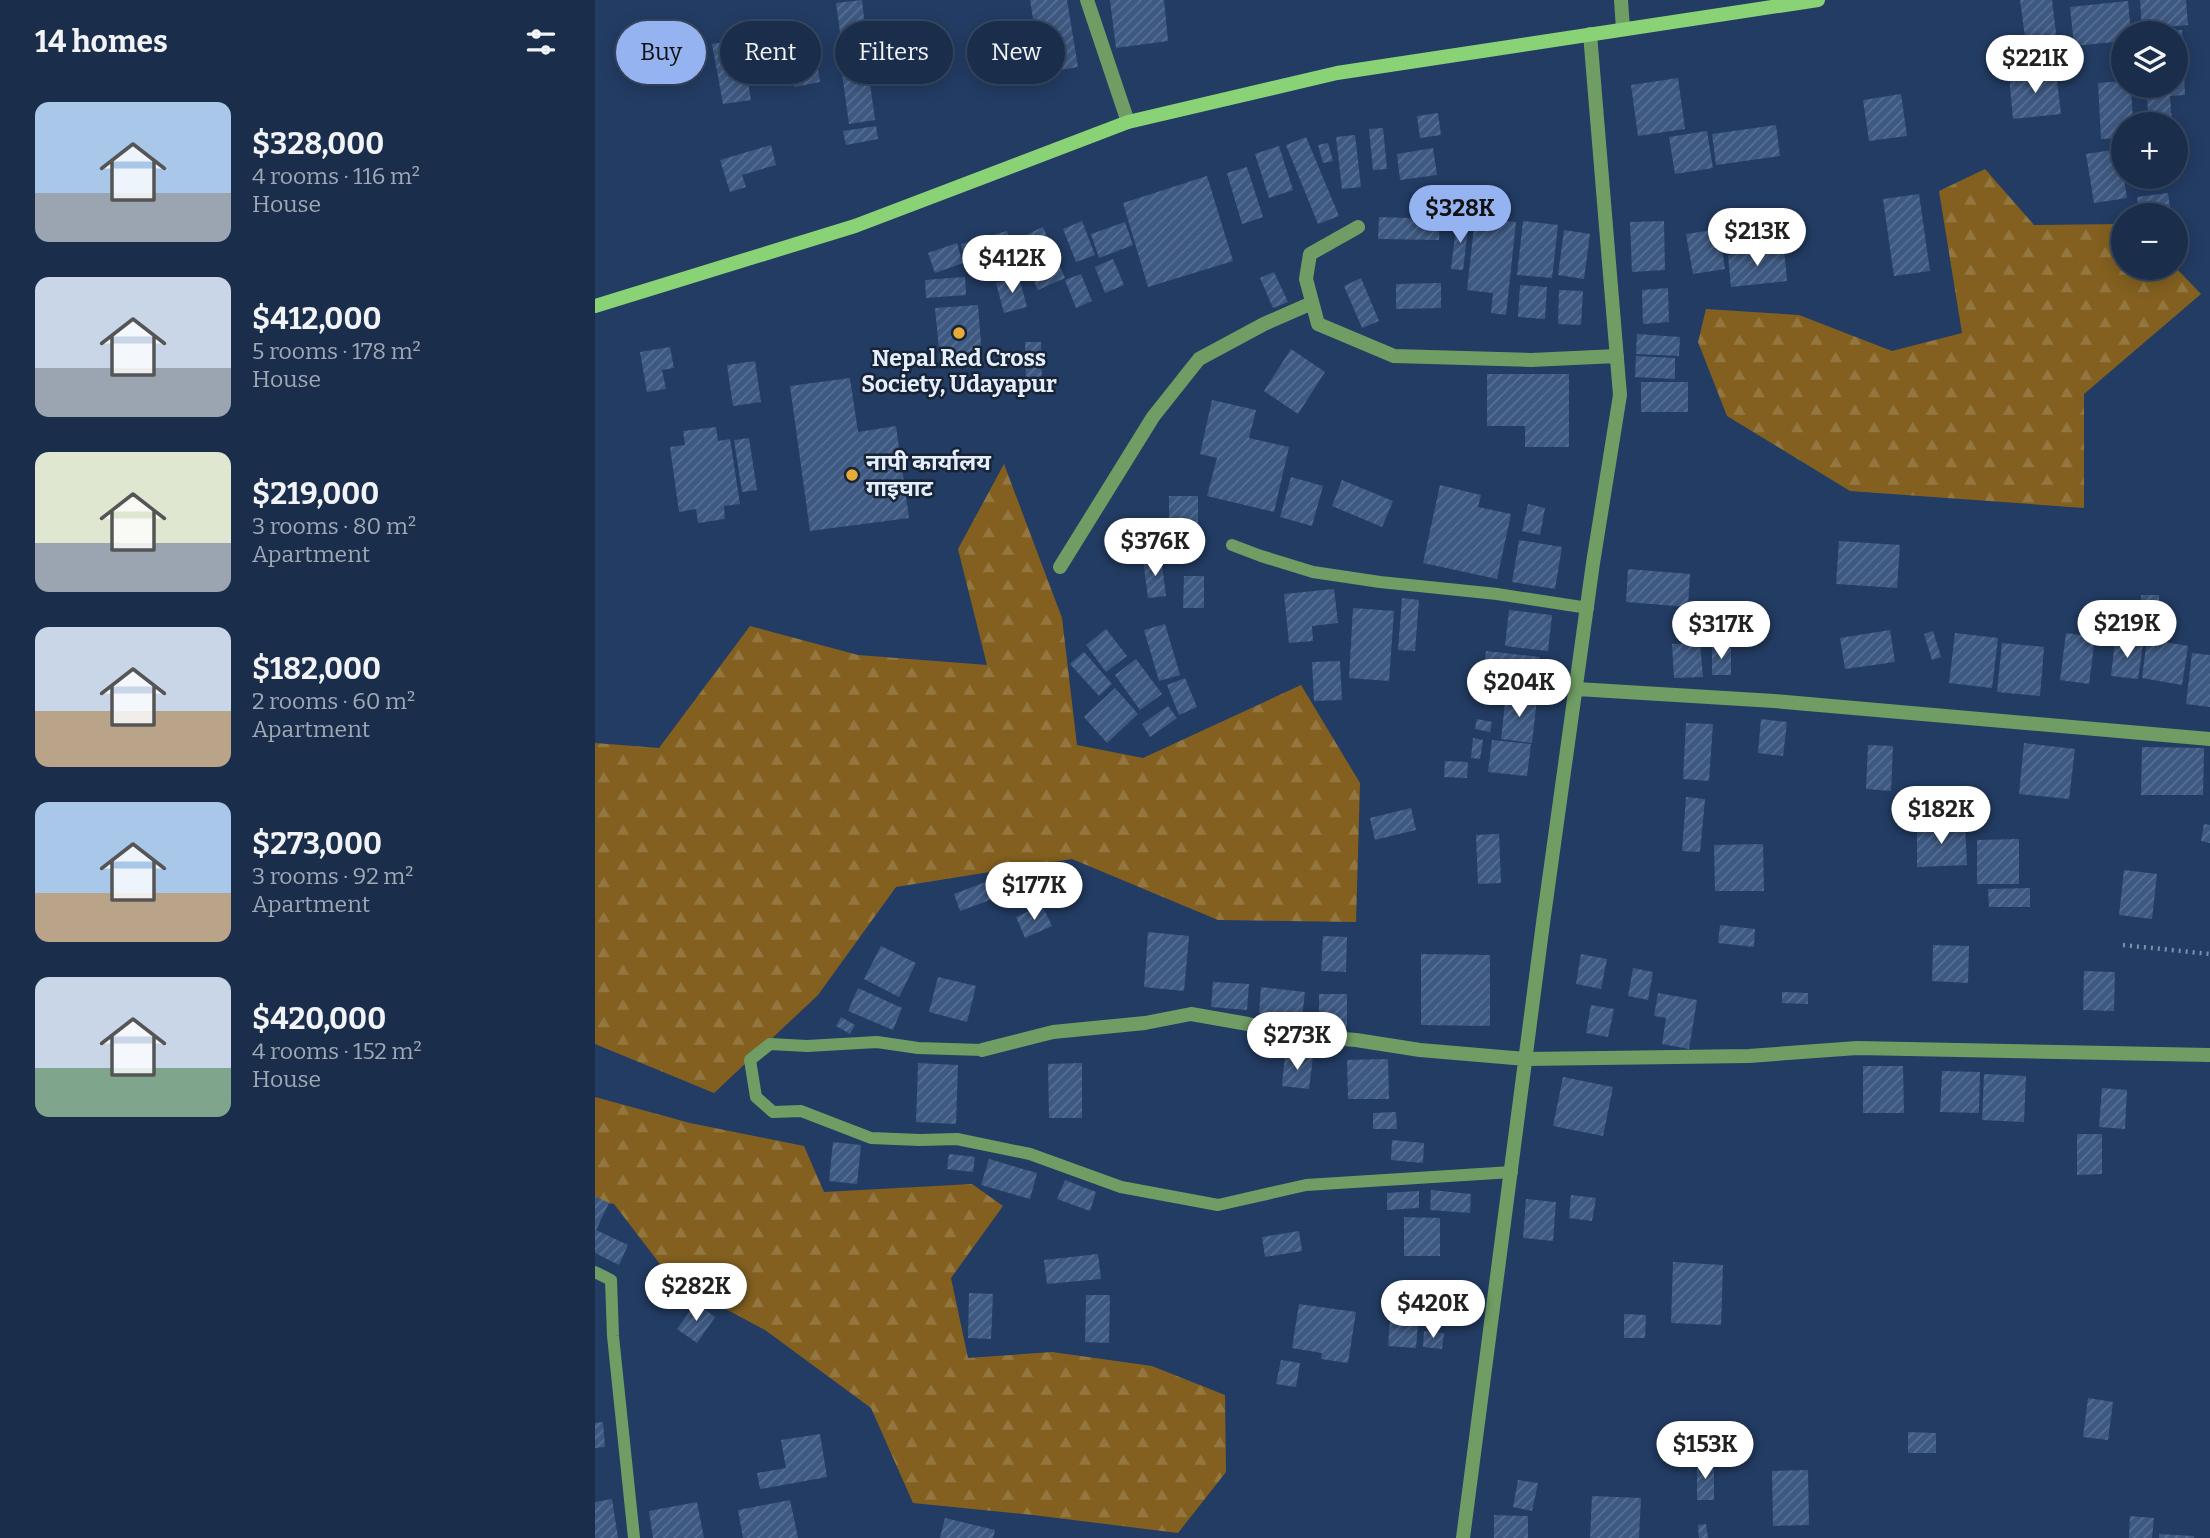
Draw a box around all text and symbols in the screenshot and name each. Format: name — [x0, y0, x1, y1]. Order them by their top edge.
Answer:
chip: Buy — [616, 21, 706, 84]
chip: Rent — [720, 21, 821, 84]
chip: Filters — [835, 21, 953, 84]
chip: New — [967, 21, 1065, 84]
map controls — [2111, 21, 2188, 280]
button: layers — [2111, 21, 2188, 98]
icon: filters — [522, 23, 560, 61]
text: 14 homes — [35, 24, 168, 60]
pin: $221K — [1986, 36, 2084, 95]
text: $221K — [2002, 44, 2068, 72]
button: + — [2111, 112, 2188, 189]
text: $328,000 — [252, 126, 384, 162]
icon: home — [91, 130, 175, 214]
text: 4 rooms · 116 m² — [252, 162, 420, 190]
pin: $328K — [1411, 186, 1509, 245]
text: House — [252, 190, 321, 218]
text: $328K — [1425, 194, 1495, 222]
button: − — [2111, 203, 2188, 280]
pin: $213K — [1708, 208, 1806, 268]
text: $213K — [1724, 217, 1790, 245]
pin: $412K — [963, 236, 1061, 295]
text: $412K — [978, 244, 1046, 272]
text: $412,000 — [252, 301, 382, 337]
icon: home — [91, 305, 175, 389]
marker: Nepal Red Cross Society, Udayapur — [951, 325, 967, 341]
text: 5 rooms · 178 m² — [252, 337, 421, 365]
place label: Nepal Red Cross Society, Udayapur — [861, 344, 1057, 398]
text: House — [252, 365, 321, 393]
place label: नापी कार्यालय गाइघाट — [866, 448, 991, 502]
marker: नापी कार्यालय गाइघाट — [844, 467, 860, 483]
text: $219,000 — [252, 476, 379, 512]
icon: home — [91, 480, 175, 564]
text: 3 rooms · 80 m² — [252, 512, 416, 540]
pin: $376K — [1106, 518, 1204, 578]
text: $376K — [1120, 527, 1190, 555]
text: Apartment — [252, 540, 370, 568]
pin: $219K — [2078, 600, 2176, 660]
pin: $317K — [1672, 602, 1770, 661]
text: $219K — [2094, 609, 2160, 637]
text: $317K — [1688, 610, 1754, 638]
text: $182,000 — [252, 651, 381, 687]
icon: home — [91, 655, 175, 739]
pin: $204K — [1470, 660, 1568, 719]
text: $204K — [1483, 668, 1555, 696]
text: 2 rooms · 60 m² — [252, 687, 415, 715]
text: Apartment — [252, 715, 370, 743]
pin: $182K — [1892, 786, 1990, 846]
text: $182K — [1907, 795, 1975, 823]
text: $273,000 — [252, 826, 382, 862]
icon: home — [91, 830, 175, 914]
text: 3 rooms · 92 m² — [252, 862, 413, 890]
pin: $177K — [985, 862, 1083, 922]
text: $177K — [1002, 871, 1066, 899]
text: Apartment — [252, 890, 370, 918]
text: $420,000 — [252, 1001, 386, 1037]
icon: home — [91, 1005, 175, 1089]
pin: $273K — [1248, 1012, 1346, 1072]
text: $273K — [1263, 1021, 1331, 1049]
text: 4 rooms · 152 m² — [252, 1037, 422, 1065]
text: House — [252, 1065, 321, 1093]
pin: $282K — [647, 1264, 745, 1323]
text: $282K — [661, 1272, 731, 1300]
pin: $420K — [1384, 1280, 1482, 1340]
text: $420K — [1397, 1289, 1469, 1317]
pin: $153K — [1656, 1422, 1754, 1481]
text: $153K — [1672, 1430, 1738, 1458]

